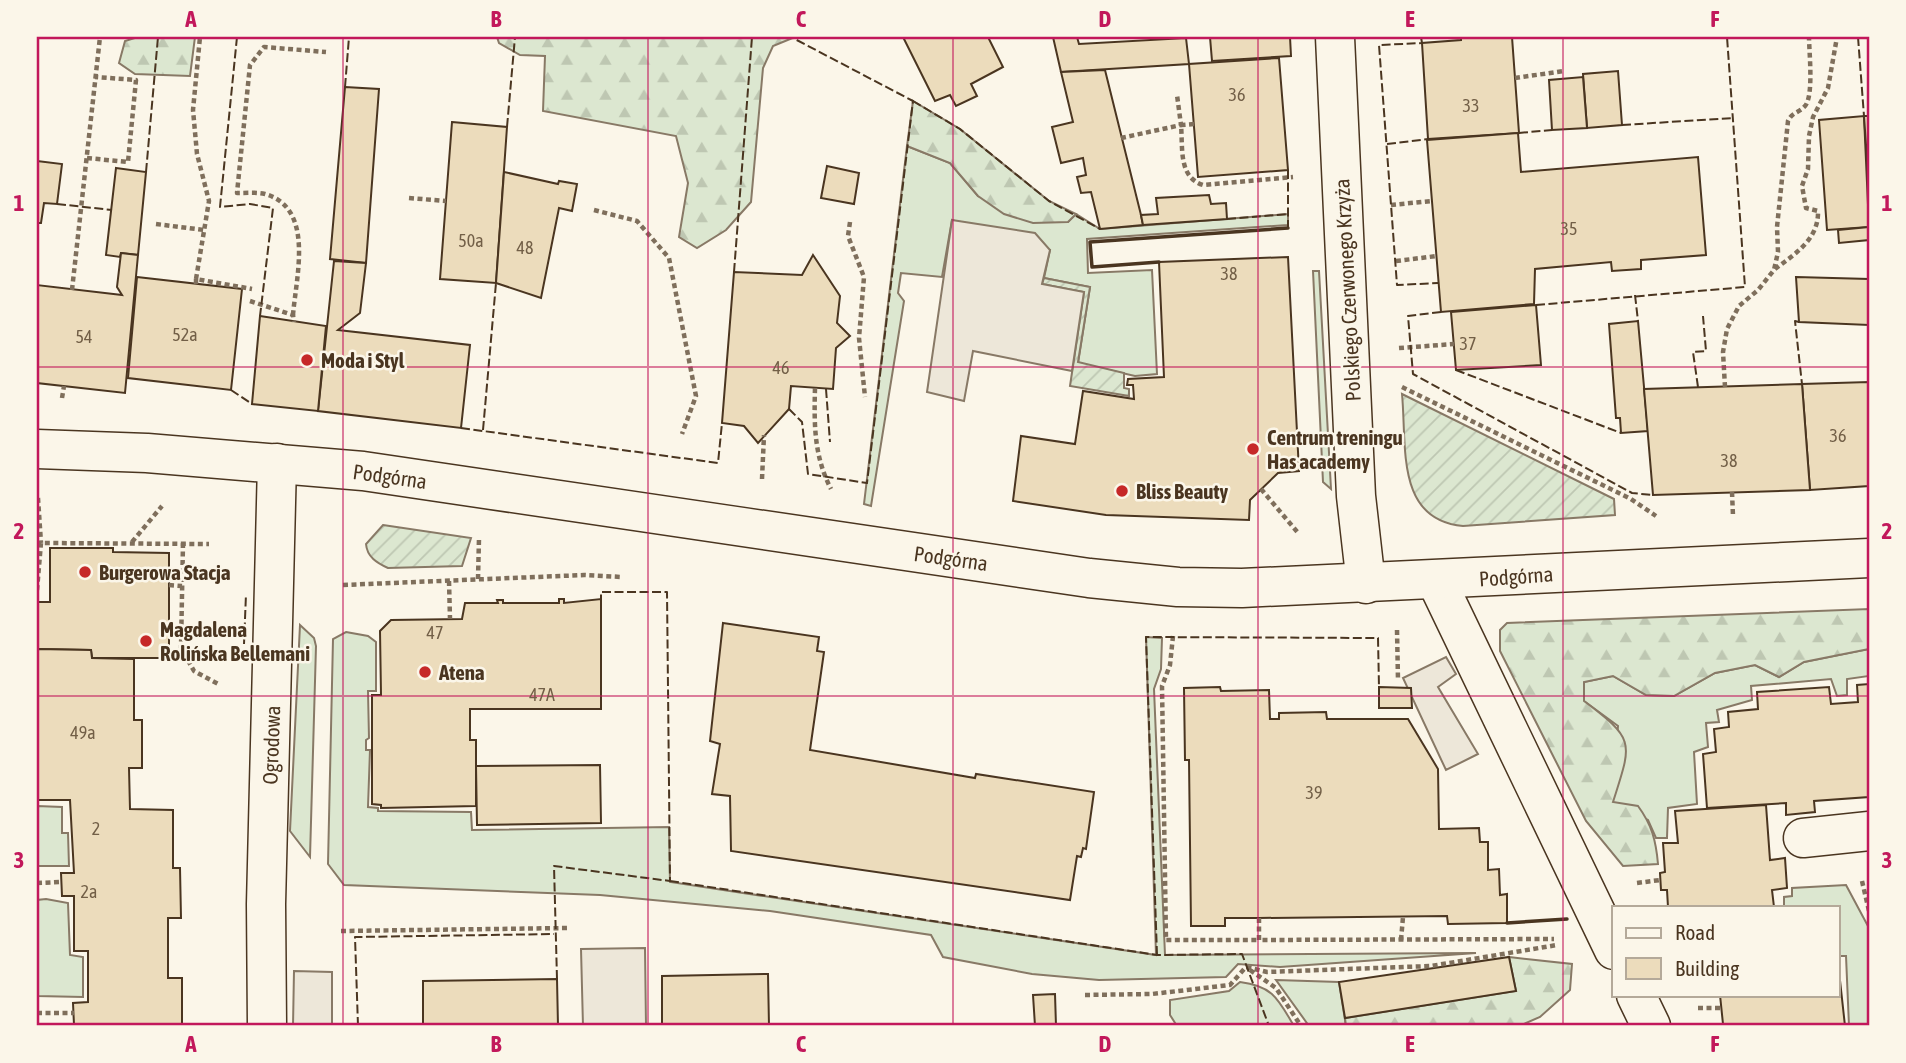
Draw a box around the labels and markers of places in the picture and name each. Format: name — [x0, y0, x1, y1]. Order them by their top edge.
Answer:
place label: Moda i Styl — [321, 348, 405, 372]
marker: Moda i Styl — [299, 352, 315, 368]
place label: Centrum treningu Has academy — [1267, 425, 1403, 473]
marker: Centrum treningu Has academy — [1245, 441, 1261, 457]
place label: Bliss Beauty — [1136, 479, 1228, 503]
marker: Bliss Beauty — [1114, 483, 1130, 499]
place label: Burgerowa Stacja — [99, 560, 231, 584]
marker: Burgerowa Stacja — [77, 564, 93, 580]
place label: Magdalena Rolińska Bellemani — [160, 617, 310, 665]
marker: Magdalena Rolińska Bellemani — [138, 633, 154, 649]
place label: Atena — [438, 660, 485, 684]
marker: Atena — [417, 664, 433, 680]

